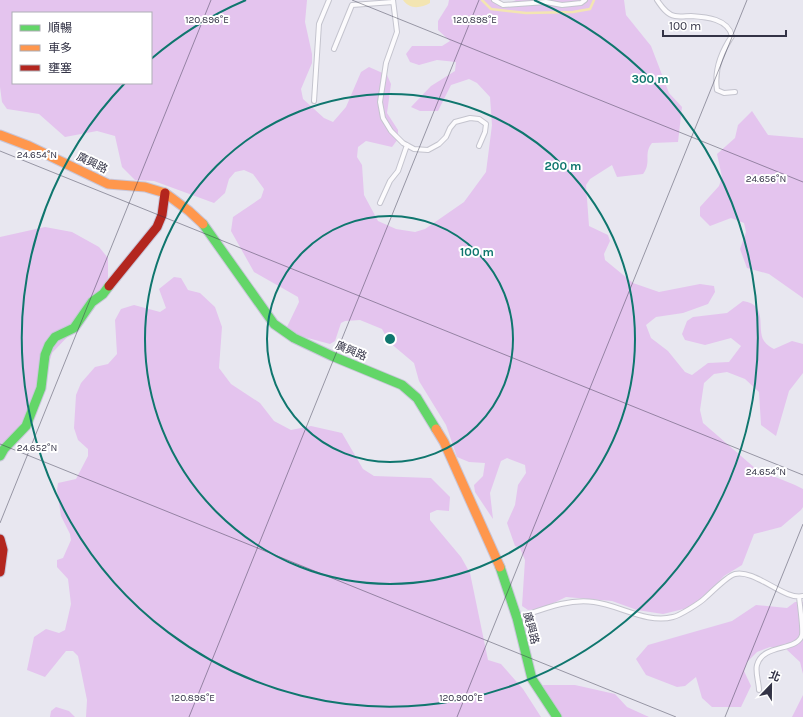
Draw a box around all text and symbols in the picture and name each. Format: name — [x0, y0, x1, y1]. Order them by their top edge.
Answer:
legend — [12, 12, 152, 84]
scale bar — [663, 12, 786, 38]
text: 120.896°E — [185, 14, 229, 26]
text: 120.898°E — [453, 14, 497, 26]
text: 100 m — [669, 19, 701, 33]
text: 順暢 — [48, 21, 72, 35]
text: 車多 — [48, 41, 72, 55]
text: 壅塞 — [48, 61, 72, 75]
text: 300 m — [631, 72, 669, 86]
text: 24.654°N — [17, 149, 57, 161]
street label: 廣興路 — [74, 150, 110, 176]
text: 200 m — [545, 159, 581, 173]
text: 24.656°N — [746, 173, 786, 185]
text: 100 m — [460, 245, 494, 259]
centre of rings — [383, 332, 397, 346]
street label: 廣興路 — [333, 339, 369, 363]
text: 24.652°N — [17, 442, 57, 454]
text: 24.654°N — [746, 466, 786, 478]
street label: 廣興路 — [520, 610, 542, 646]
north arrow — [751, 665, 791, 705]
text: 北 — [767, 668, 782, 684]
text: 120.898°E — [171, 692, 215, 704]
text: 120.900°E — [439, 692, 483, 704]

